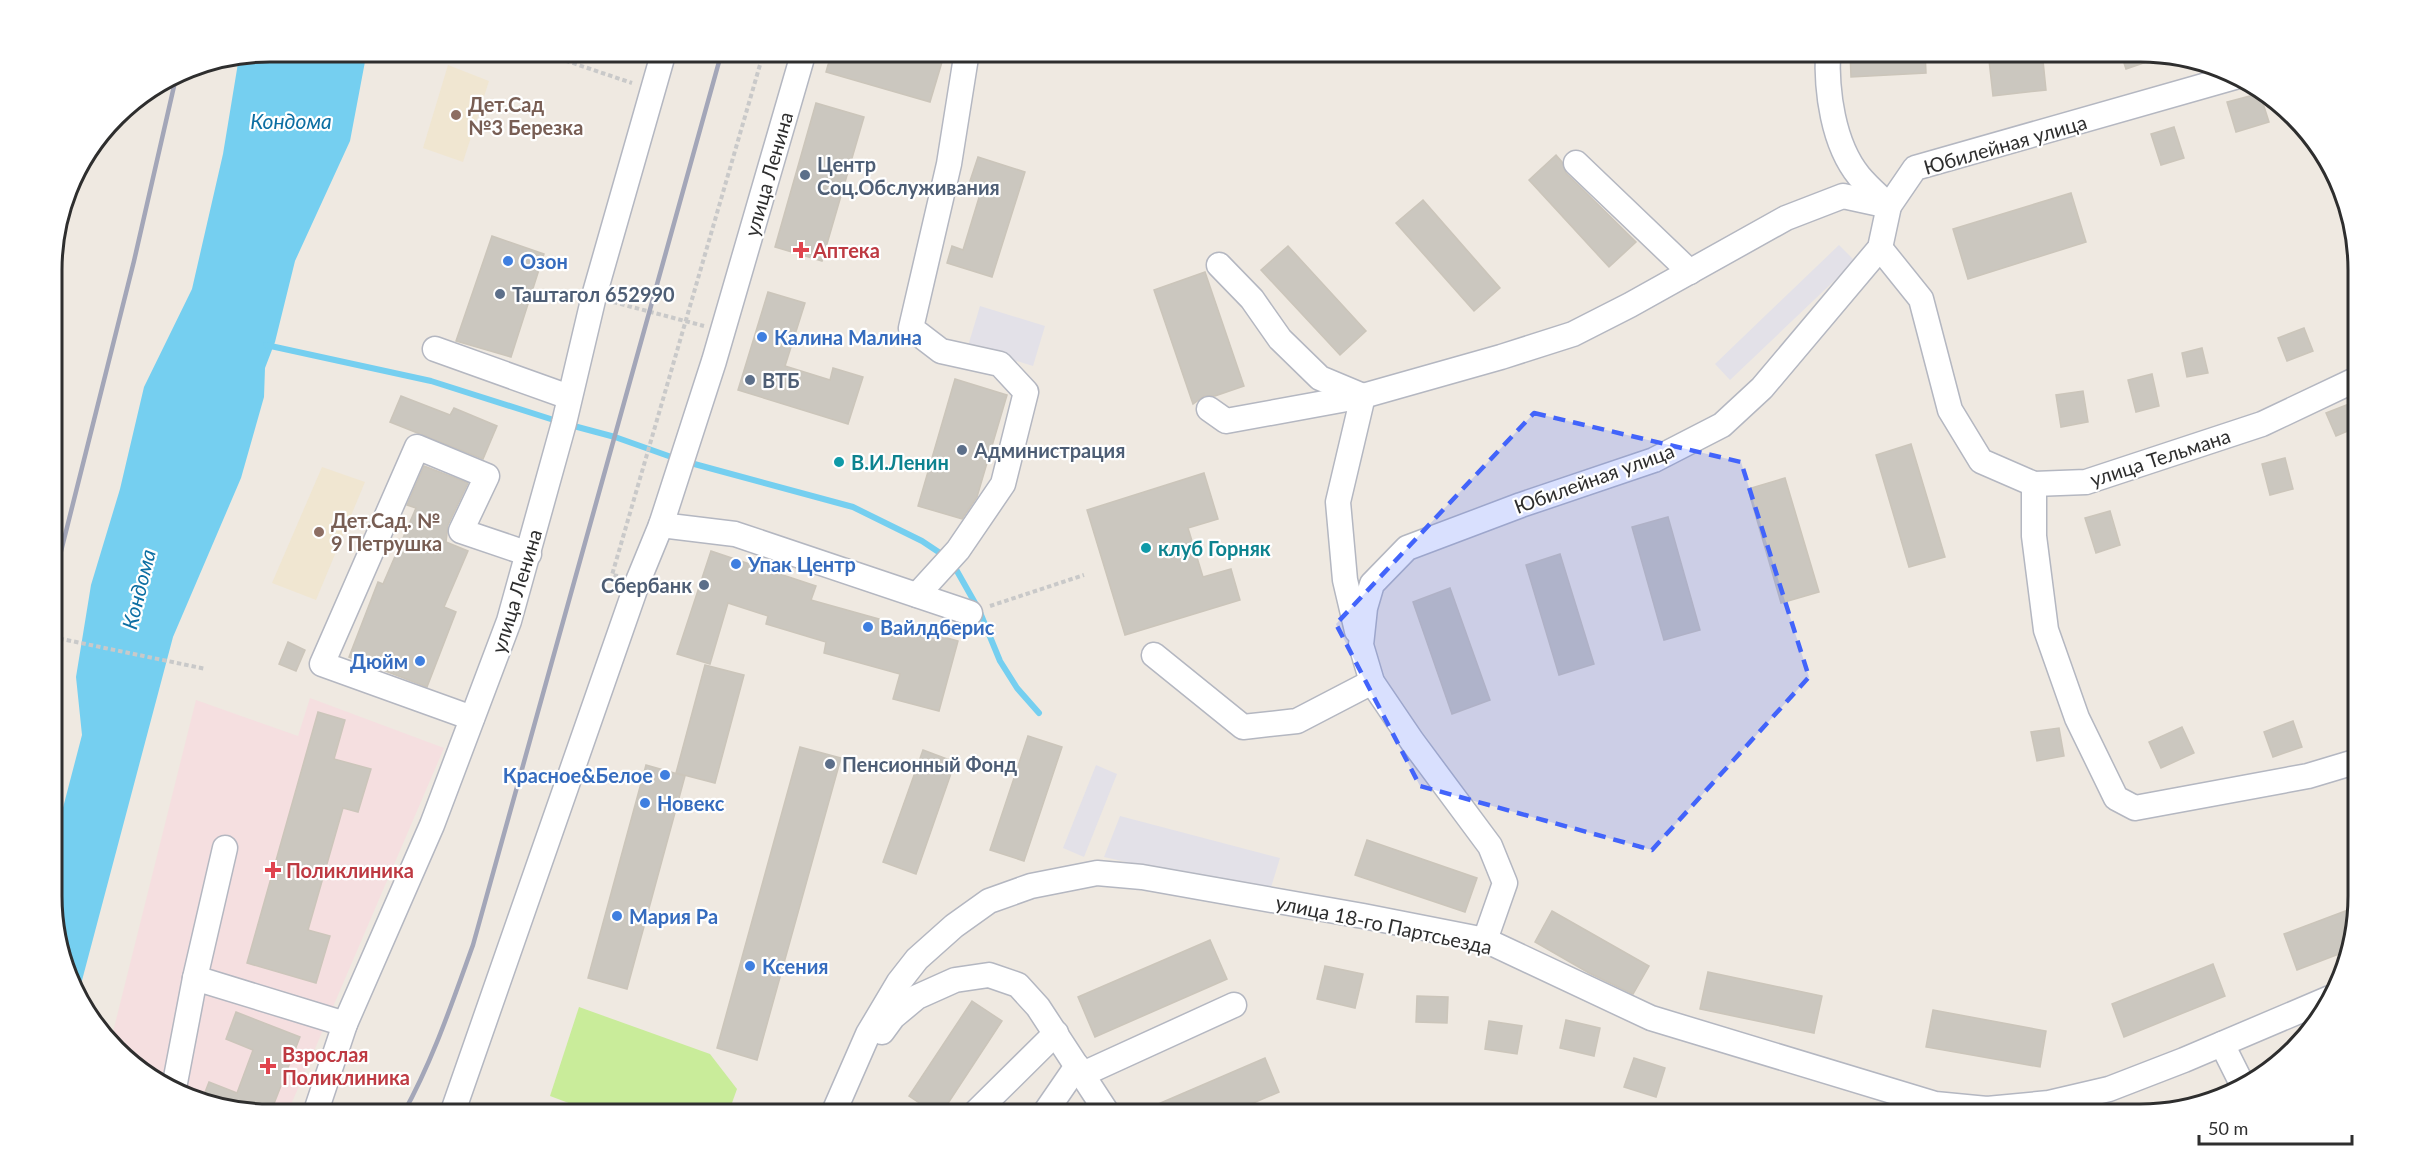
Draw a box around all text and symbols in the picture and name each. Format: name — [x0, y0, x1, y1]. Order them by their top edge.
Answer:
place label: Дет.Сад №3 Березка — [468, 92, 583, 139]
water label: Кондома — [250, 108, 332, 133]
marker: Дет.Сад №3 Березка — [449, 108, 463, 122]
street label: улица Ленина — [739, 109, 797, 239]
street label: Юбилейная улица — [1921, 109, 2089, 179]
place label: Центр Соц.Обслуживания — [817, 152, 1000, 199]
marker: Центр Соц.Обслуживания — [798, 168, 812, 182]
place label: Аптека — [812, 238, 880, 262]
marker: Аптека — [794, 243, 808, 257]
place label: Озон — [520, 249, 568, 273]
marker: Озон — [501, 254, 515, 268]
place label: Таштагол 652990 — [512, 282, 675, 306]
marker: Таштагол 652990 — [493, 287, 507, 301]
place label: Калина Малина — [774, 325, 922, 349]
marker: Калина Малина — [755, 330, 769, 344]
place label: ВТБ — [762, 368, 800, 392]
marker: ВТБ — [743, 373, 757, 387]
street label: улица Тельмана — [2087, 423, 2233, 491]
place label: Администрация — [973, 438, 1125, 462]
street label: Юбилейная улица — [1511, 438, 1677, 518]
marker: Администрация — [955, 443, 969, 457]
place label: В.И.Ленин — [851, 450, 949, 474]
marker: В.И.Ленин — [832, 455, 846, 469]
place label: Дет.Сад. № 9 Петрушка — [331, 508, 442, 555]
marker: Дет.Сад. № 9 Петрушка — [312, 525, 326, 539]
street label: улица Ленина — [486, 526, 546, 656]
place label: клуб Горняк — [1158, 536, 1271, 560]
marker: клуб Горняк — [1139, 541, 1153, 555]
water label: Кондома — [116, 546, 160, 632]
place label: Упак Центр — [747, 552, 856, 576]
marker: Упак Центр — [729, 557, 743, 571]
place label: Сбербанк — [601, 573, 692, 597]
marker: Сбербанк — [697, 578, 711, 592]
place label: Вайлдберис — [880, 615, 995, 639]
marker: Вайлдберис — [861, 620, 875, 634]
place label: Дюйм — [350, 649, 408, 673]
marker: Дюйм — [413, 654, 427, 668]
place label: Пенсионный Фонд — [842, 752, 1017, 776]
marker: Пенсионный Фонд — [823, 757, 837, 771]
place label: Красное&Белое — [503, 763, 653, 787]
marker: Красное&Белое — [658, 768, 672, 782]
place label: Новекс — [657, 791, 725, 815]
marker: Новекс — [638, 796, 652, 810]
place label: Поликлиника — [286, 858, 414, 882]
marker: Поликлиника — [264, 861, 282, 879]
street label: улица 18-го Партсьезда — [1274, 889, 1494, 959]
place label: Мария Ра — [629, 904, 718, 928]
marker: Мария Ра — [610, 909, 624, 923]
place label: Ксения — [762, 954, 828, 978]
marker: Ксения — [743, 959, 757, 973]
place label: Взрослая Поликлиника — [282, 1042, 410, 1089]
marker: Взрослая Поликлиника — [259, 1057, 277, 1075]
scale bar — [2199, 1108, 2352, 1146]
text: 50 m — [2208, 1117, 2248, 1139]

